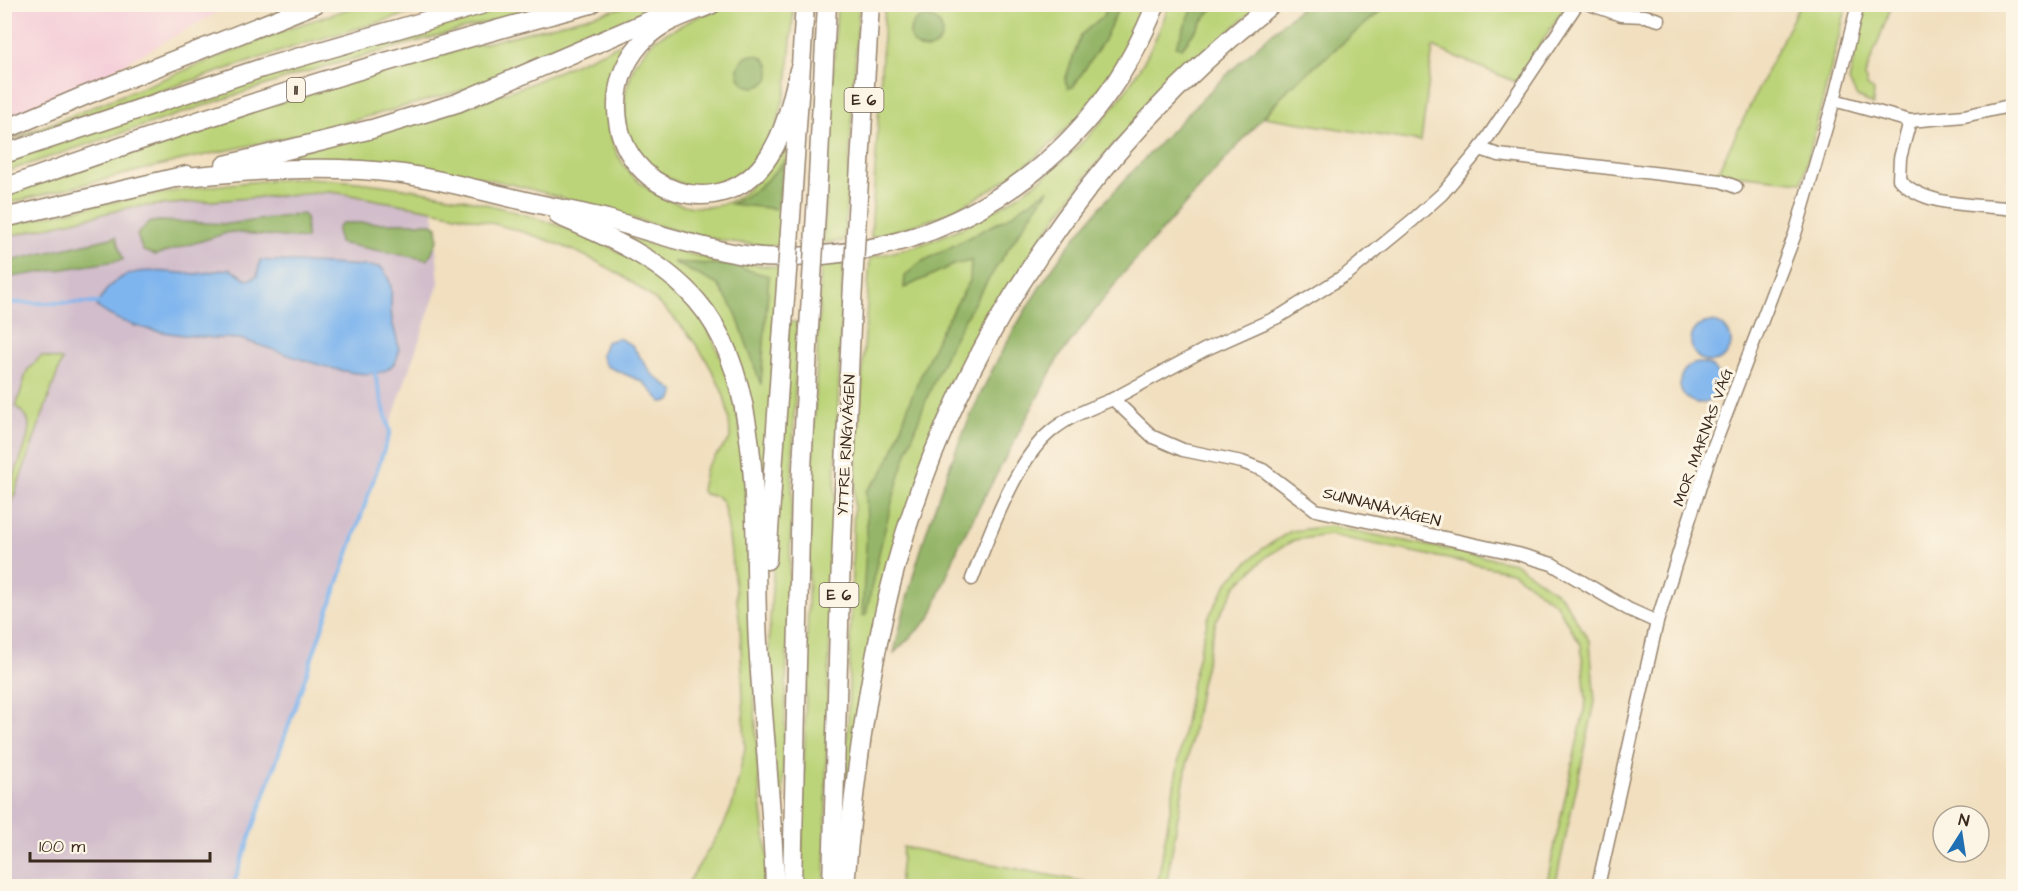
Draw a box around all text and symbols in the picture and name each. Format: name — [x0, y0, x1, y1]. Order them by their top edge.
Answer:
road number: 11 — [287, 78, 305, 102]
road number: E 6 — [844, 88, 884, 112]
street label: MOR MARNAS VÄG — [1668, 365, 1738, 509]
street label: YTTRE RINGVÄGEN — [831, 374, 861, 516]
street label: SUNNANÅVÄGEN — [1321, 482, 1443, 532]
road number: E 6 — [820, 583, 858, 607]
north arrow — [1931, 804, 1991, 864]
text: N — [1957, 809, 1971, 832]
scale bar — [30, 825, 210, 863]
text: 100 m — [39, 834, 85, 859]

